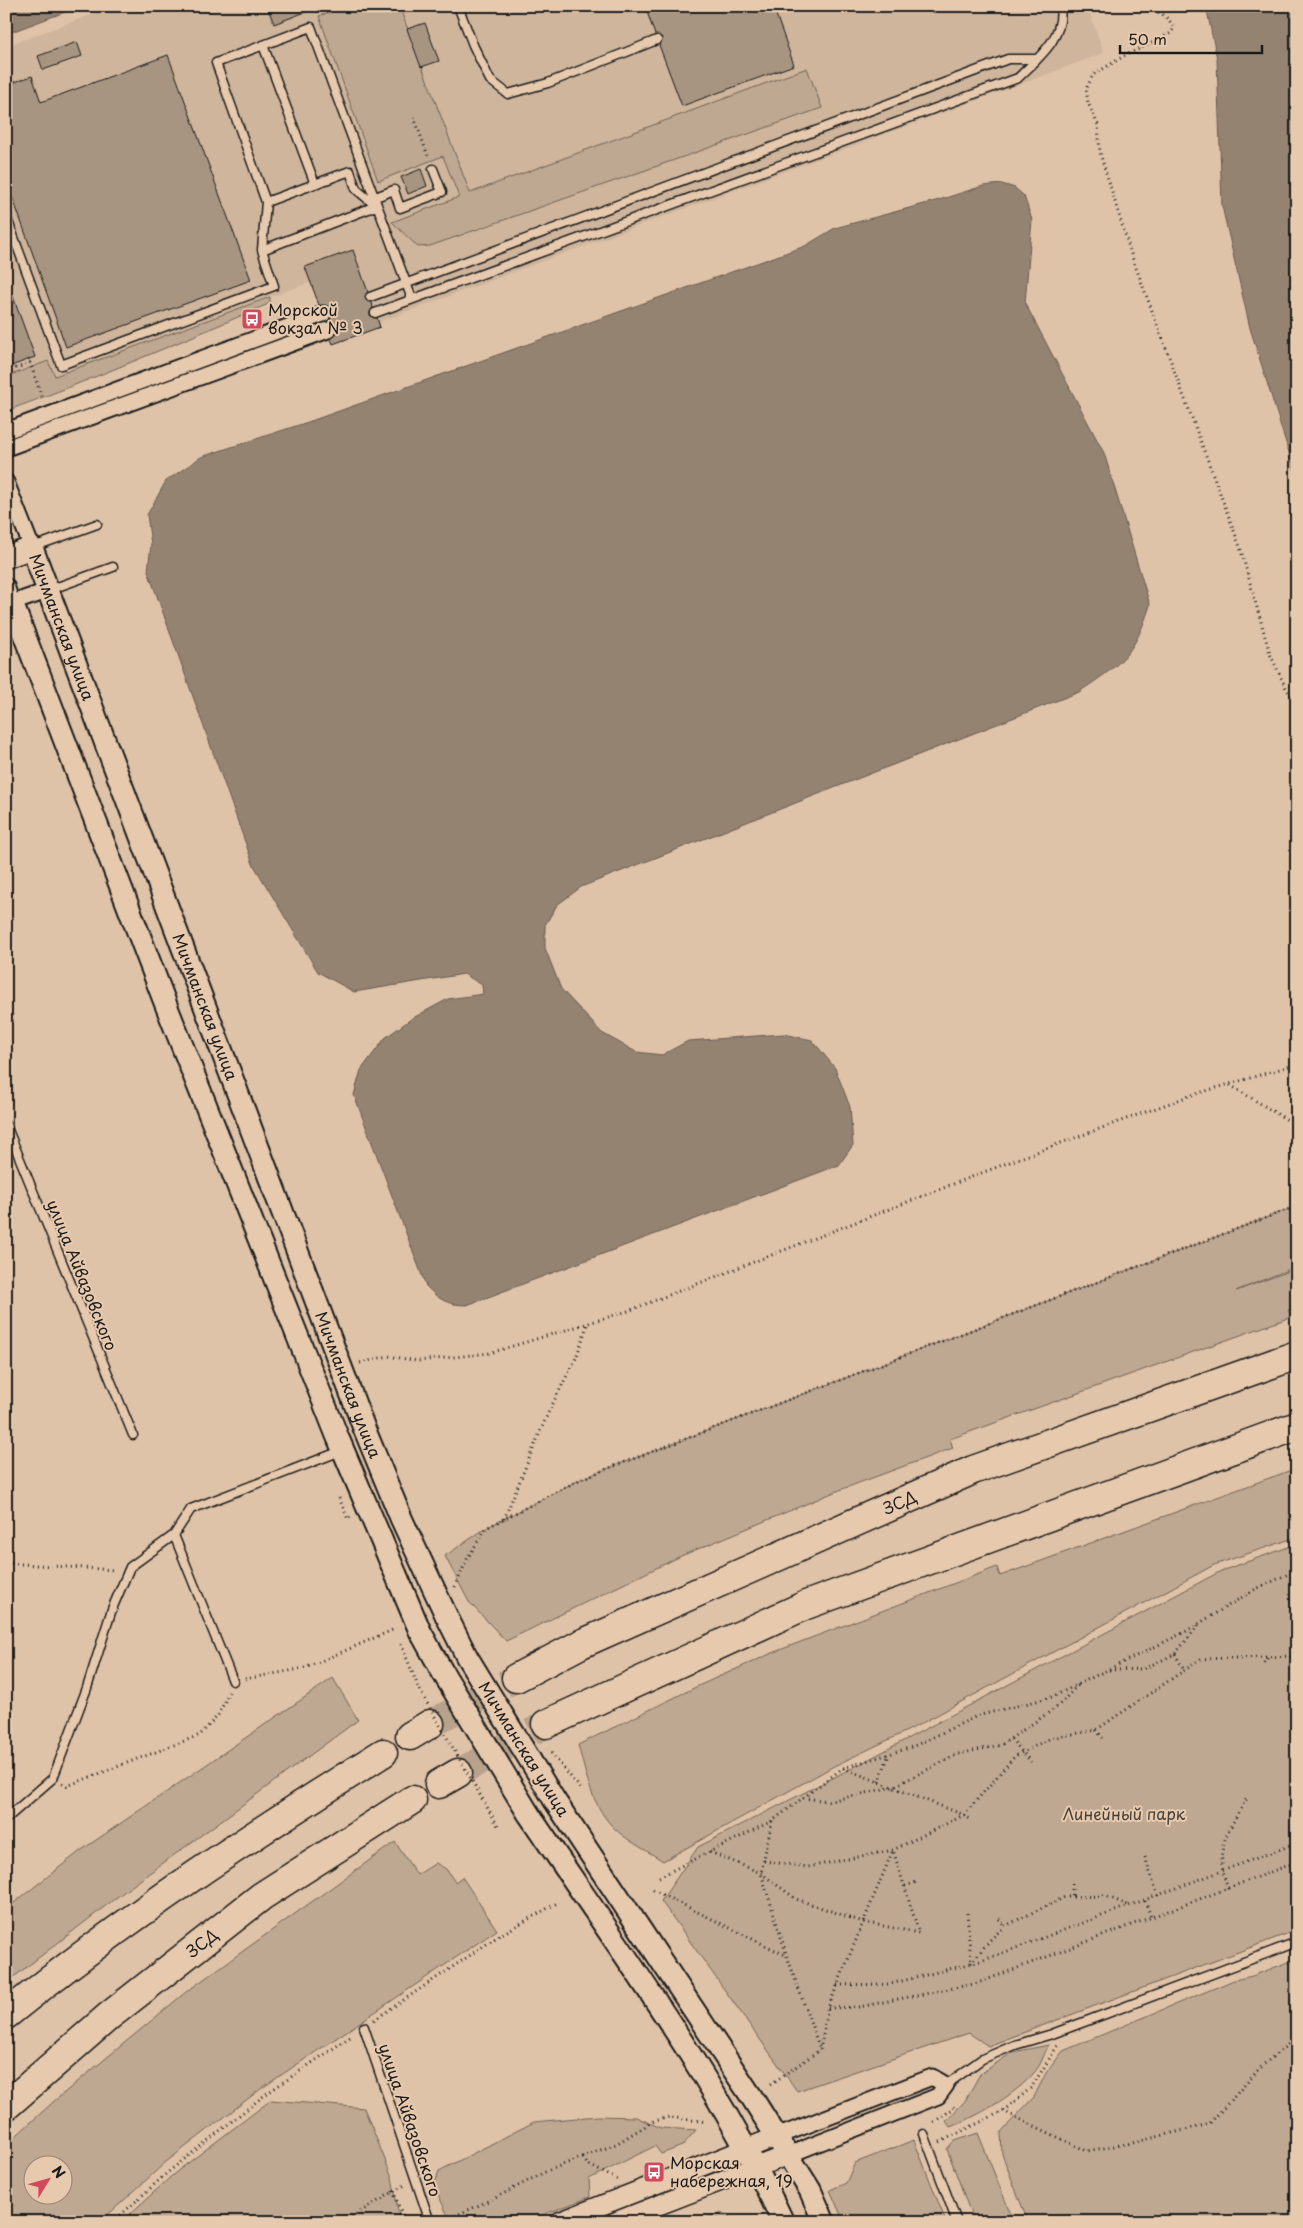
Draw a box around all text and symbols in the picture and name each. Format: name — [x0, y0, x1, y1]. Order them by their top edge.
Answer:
scale bar — [1120, 22, 1263, 54]
text: 50 m — [1128, 27, 1167, 50]
place label: Морской вокзал № 3 — [268, 297, 363, 339]
bus stop icon: Морской вокзал № 3 — [240, 307, 264, 331]
street label: Мичманская улица — [24, 550, 101, 704]
street label: Мичманская улица — [167, 930, 245, 1083]
street label: улица Айвазовского — [42, 1196, 124, 1354]
street label: Мичманская улица — [310, 1308, 388, 1461]
street label: ЗСД — [879, 1483, 920, 1520]
street label: Мичманская улица — [474, 1676, 576, 1821]
park label: Линейный парк — [1063, 1801, 1186, 1825]
street label: ЗСД — [180, 1922, 223, 1962]
street label: улица Айвазовского — [373, 2040, 448, 2200]
place label: Морская набережная, 19 — [670, 2150, 793, 2192]
north arrow — [22, 2156, 72, 2206]
bus stop icon: Морская набережная, 19 — [642, 2160, 666, 2184]
text: N — [47, 2161, 71, 2183]

